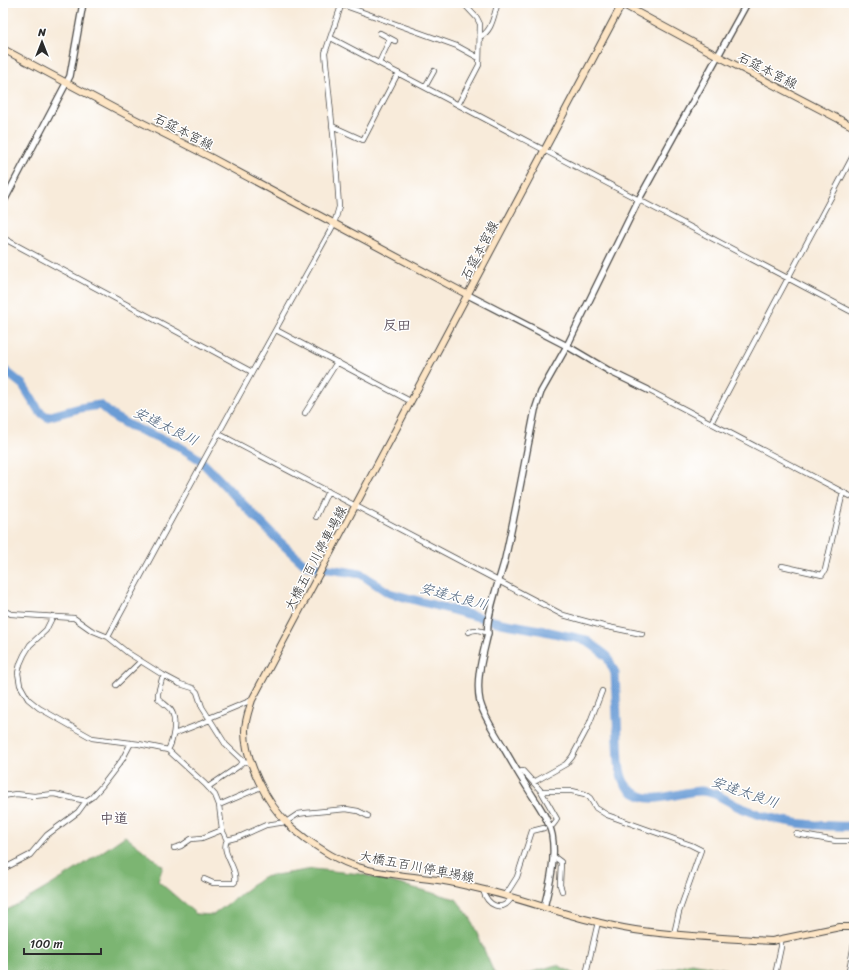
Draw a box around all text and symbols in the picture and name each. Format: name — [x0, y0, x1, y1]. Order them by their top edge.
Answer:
north arrow — [22, 22, 62, 62]
text: N — [37, 23, 46, 42]
street label: 石筵本宮線 — [734, 45, 803, 96]
street label: 石筵本宮線 — [150, 106, 219, 157]
street label: 石筵本宮線 — [454, 215, 505, 284]
district label: 反田 — [383, 313, 411, 338]
water label: 安達太良川 — [129, 400, 203, 453]
street label: 大橋五百川停車場線 — [278, 500, 354, 615]
water label: 安達太良川 — [417, 575, 491, 618]
water label: 安達太良川 — [708, 769, 782, 816]
district label: 中道 — [100, 806, 128, 831]
street label: 大橋五百川停車場線 — [357, 844, 477, 889]
scale bar — [24, 930, 101, 956]
text: 100 m — [30, 933, 63, 955]

